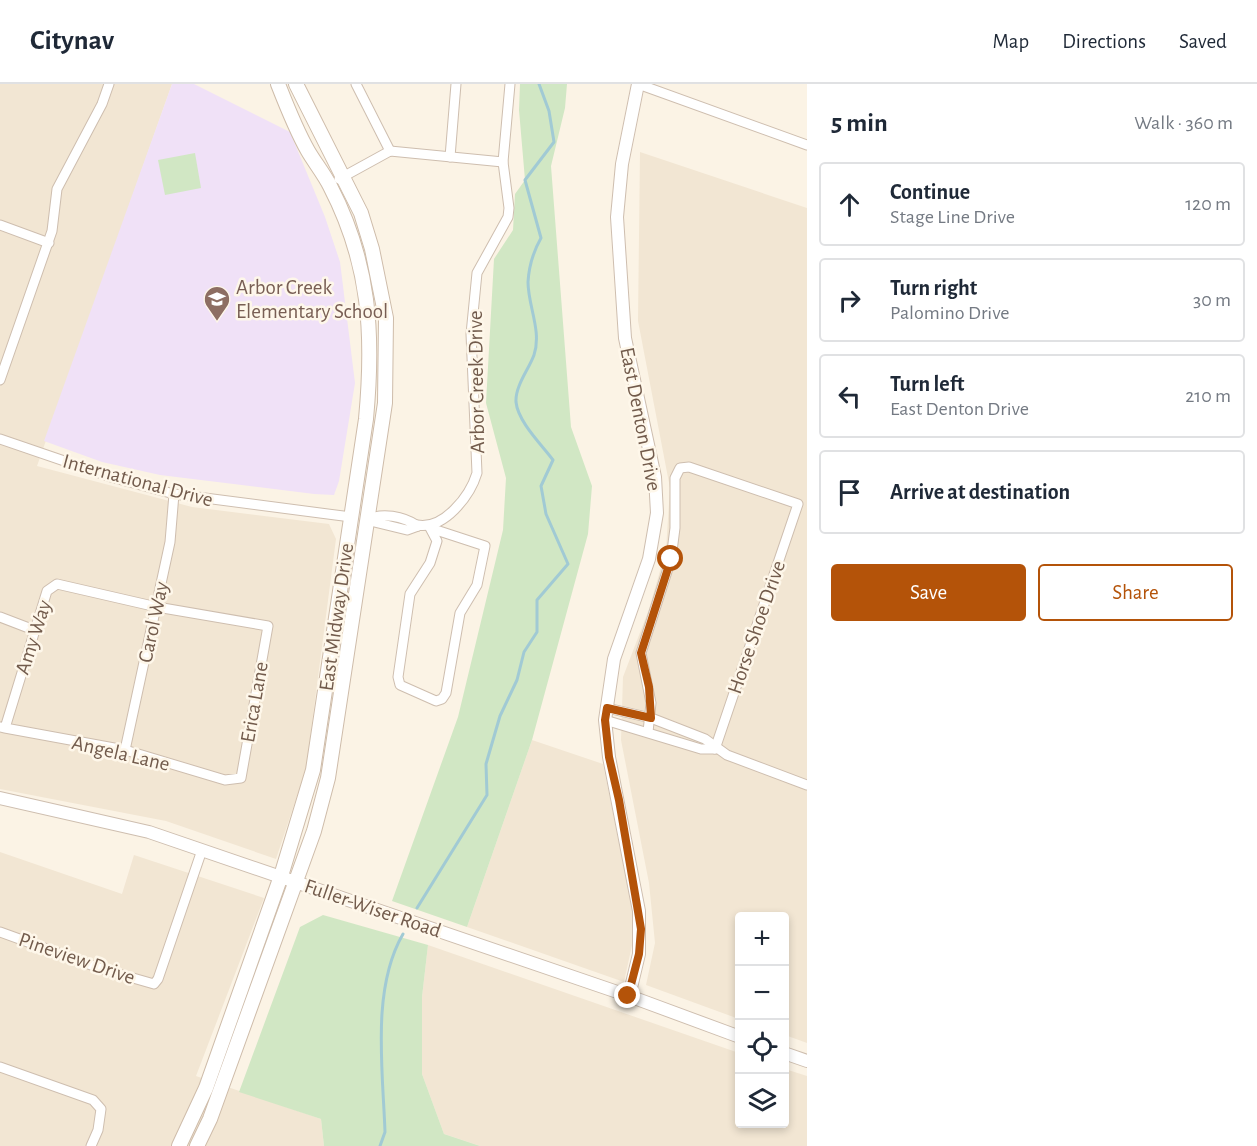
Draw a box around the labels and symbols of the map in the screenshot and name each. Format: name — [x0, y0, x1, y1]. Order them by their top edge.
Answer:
place label: Arbor Creek Elementary School — [236, 277, 388, 322]
school or university icon: Arbor Creek Elementary School — [202, 284, 232, 322]
street label: Arbor Creek Drive — [465, 310, 488, 454]
street label: East Denton Drive — [616, 345, 665, 493]
street label: International Drive — [61, 450, 215, 511]
street label: East Midway Drive — [316, 542, 357, 692]
route start — [657, 545, 683, 571]
street label: Horse Shoe Drive — [724, 558, 789, 697]
street label: Carol Way — [135, 580, 172, 664]
street label: Amy Way — [12, 597, 55, 677]
street label: Erica Lane — [237, 660, 272, 744]
street label: Angela Lane — [70, 732, 172, 775]
street label: Fuller-Wiser Road — [302, 875, 444, 942]
street label: Pineview Drive — [16, 929, 138, 988]
route end — [614, 982, 640, 1008]

